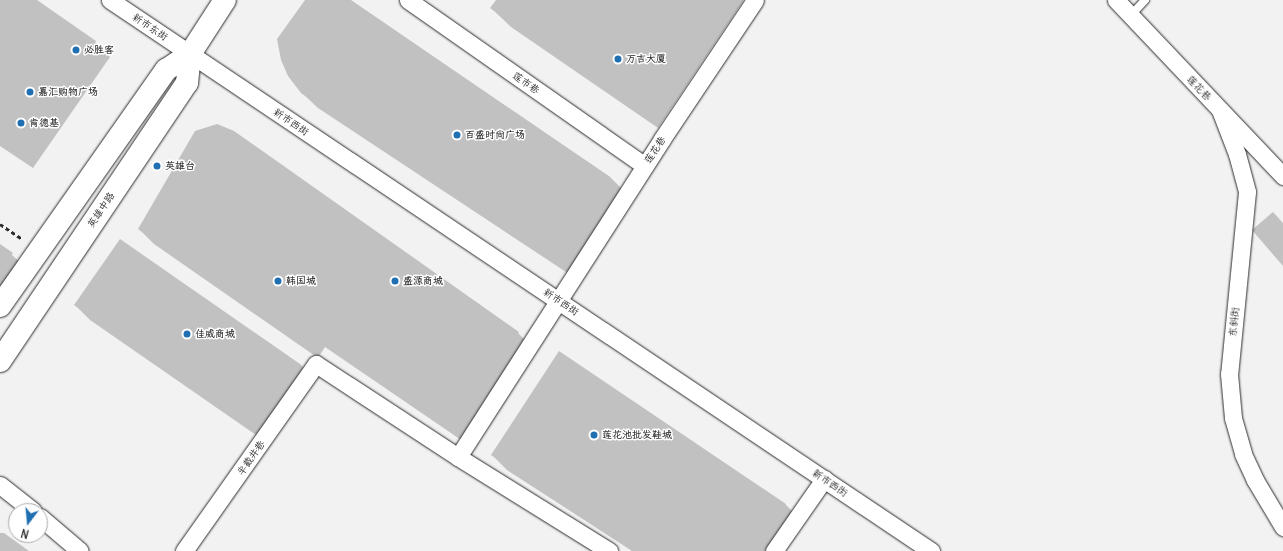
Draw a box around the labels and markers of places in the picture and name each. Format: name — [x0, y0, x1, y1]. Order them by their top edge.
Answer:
place label: 必胜客 — [84, 44, 114, 56]
marker: 必胜客 — [71, 45, 81, 55]
place label: 万吉大厦 — [626, 53, 666, 65]
marker: 万吉大厦 — [613, 54, 623, 64]
place label: 嘉汇购物广场 — [38, 86, 98, 98]
marker: 嘉汇购物广场 — [25, 87, 35, 97]
place label: 肯德基 — [29, 117, 59, 129]
marker: 肯德基 — [16, 118, 26, 128]
place label: 百盛时尚广场 — [465, 129, 525, 141]
marker: 百盛时尚广场 — [452, 130, 462, 140]
place label: 英雄台 — [165, 160, 195, 172]
marker: 英雄台 — [152, 161, 162, 171]
place label: 韩国城 — [286, 275, 316, 287]
place label: 盛源商城 — [403, 275, 443, 287]
marker: 韩国城 — [273, 276, 283, 286]
marker: 盛源商城 — [390, 276, 400, 286]
place label: 佳威商城 — [195, 328, 235, 340]
marker: 佳威商城 — [182, 329, 192, 339]
place label: 莲花池批发鞋城 — [602, 429, 672, 441]
marker: 莲花池批发鞋城 — [589, 430, 599, 440]

